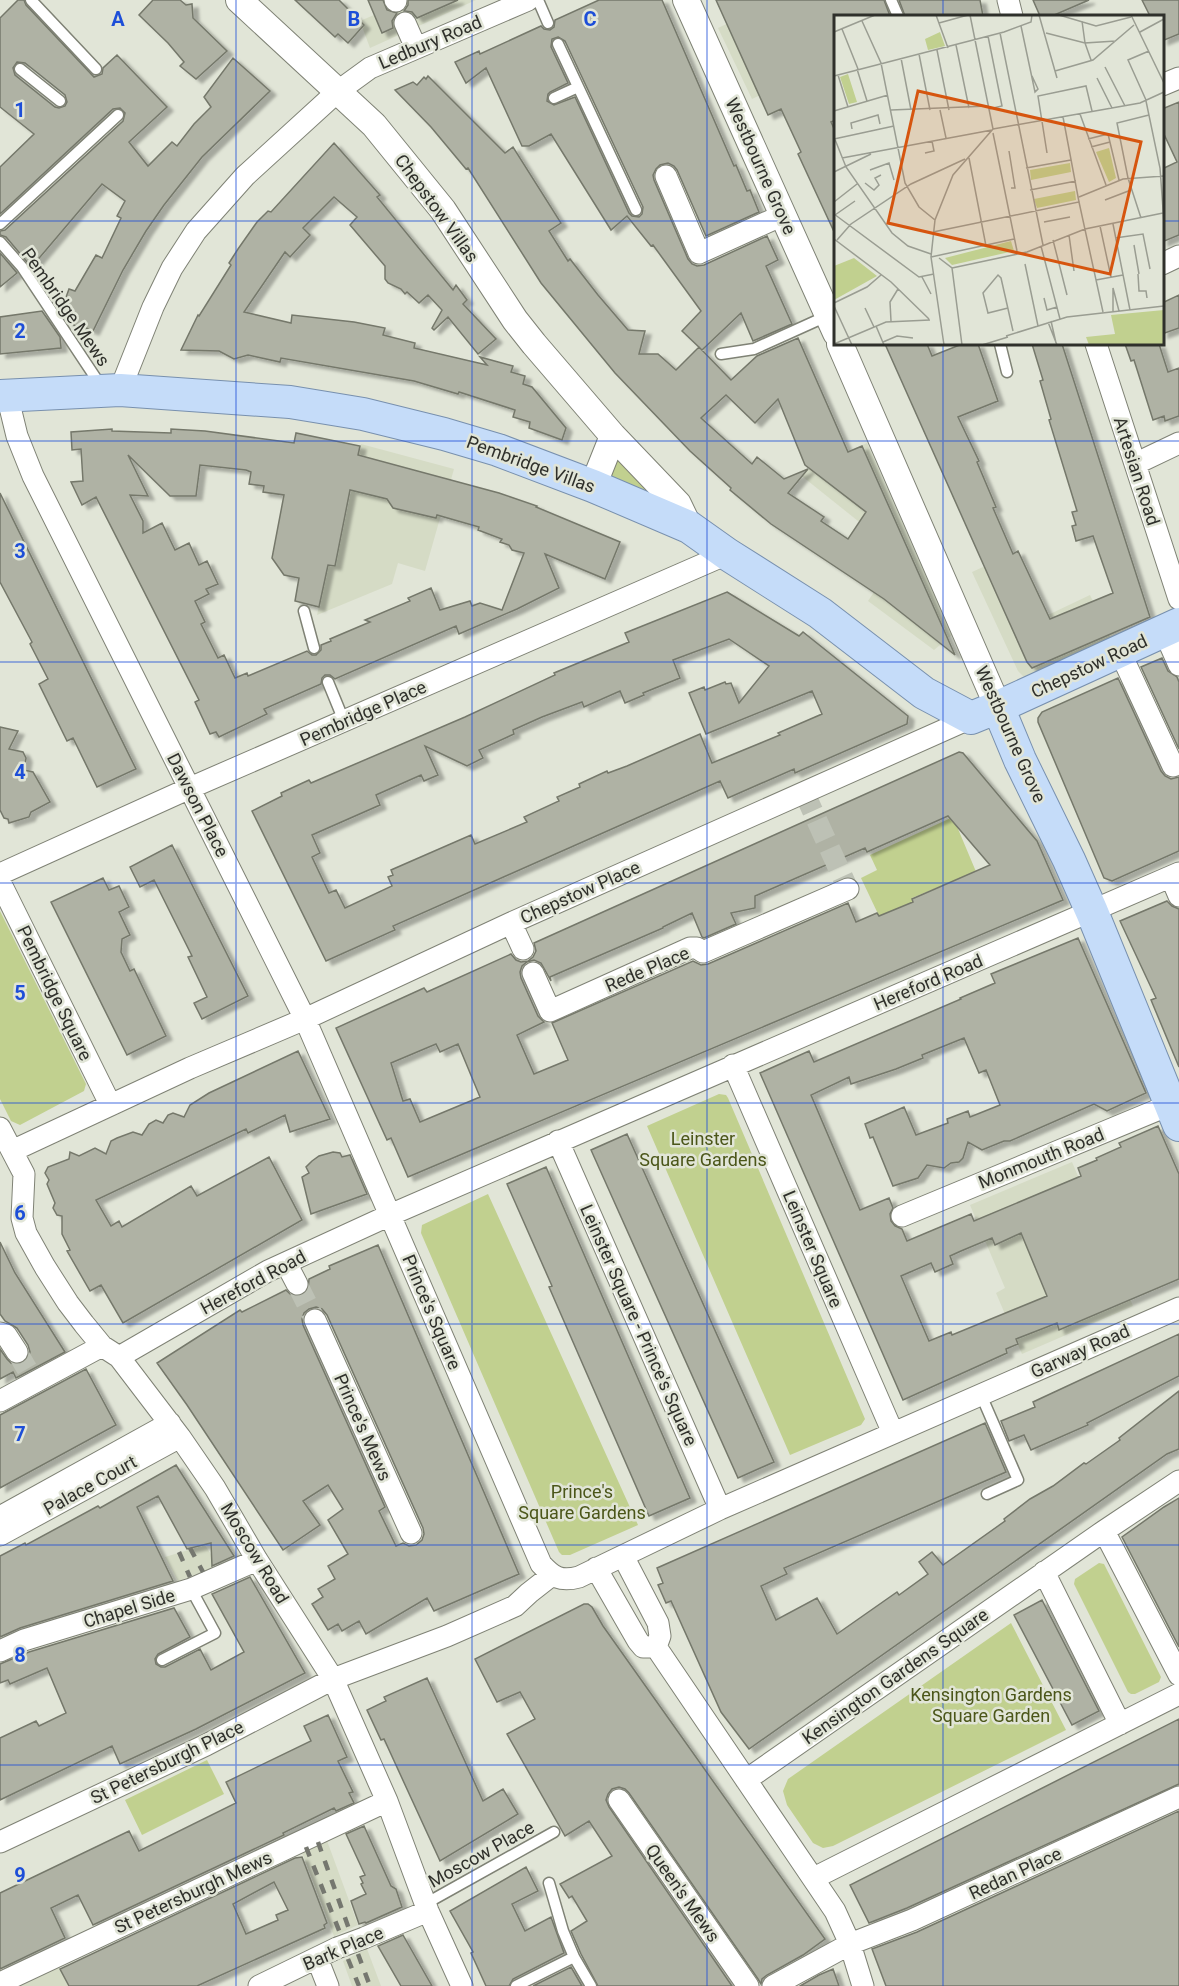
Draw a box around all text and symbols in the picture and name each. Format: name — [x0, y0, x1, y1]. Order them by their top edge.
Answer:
text: A — [111, 7, 125, 31]
text: B — [348, 7, 360, 31]
text: C — [583, 7, 597, 31]
street label: Ledbury Road — [375, 11, 485, 73]
inset map — [834, 15, 1164, 345]
street label: Westbourne Grove — [721, 94, 801, 238]
text: 1 — [14, 98, 26, 122]
street label: Chepstow Villas — [391, 150, 483, 266]
street label: Pembridge Mews — [17, 244, 115, 370]
text: 2 — [14, 319, 26, 343]
street label: Artesian Road — [1110, 414, 1164, 528]
street label: Pembridge Villas — [464, 431, 598, 497]
text: 3 — [14, 539, 26, 563]
street label: Chepstow Road — [1028, 630, 1150, 702]
street label: Westbourne Grove — [971, 662, 1051, 806]
street label: Pembridge Place — [297, 676, 429, 750]
street label: Dawson Place — [163, 750, 233, 860]
text: 4 — [14, 760, 26, 784]
street label: Chepstow Place — [517, 856, 643, 928]
street label: Pembridge Square — [13, 922, 97, 1064]
street label: Rede Place — [602, 942, 692, 996]
street label: Hereford Road — [870, 950, 986, 1014]
text: 5 — [14, 981, 26, 1005]
street label: Monmouth Road — [975, 1123, 1107, 1193]
park label: Leinster Square Gardens — [639, 1128, 767, 1170]
street label: Leinster Square — [779, 1187, 847, 1311]
text: 6 — [14, 1201, 26, 1225]
street label: Leinster Square - Prince's Square — [576, 1201, 702, 1449]
street label: Hereford Road — [197, 1245, 309, 1319]
street label: Prince's Square — [398, 1251, 466, 1373]
street label: Garway Road — [1027, 1320, 1133, 1382]
street label: Prince's Mews — [330, 1370, 396, 1484]
text: 7 — [14, 1422, 26, 1446]
street label: Palace Court — [40, 1451, 140, 1519]
park label: Prince's Square Gardens — [518, 1481, 646, 1523]
street label: Moscow Road — [217, 1499, 293, 1607]
street label: Chapel Side — [81, 1584, 177, 1632]
street label: Kensington Gardens Square — [798, 1604, 992, 1748]
text: 8 — [14, 1643, 26, 1667]
park label: Kensington Gardens Square Garden — [910, 1684, 1072, 1726]
street label: St Petersburgh Place — [87, 1716, 247, 1808]
street label: Moscow Place — [425, 1816, 537, 1892]
street label: Queen's Mews — [642, 1840, 724, 1946]
street label: Redan Place — [965, 1842, 1065, 1904]
street label: St Petersburgh Mews — [111, 1846, 275, 1938]
text: 9 — [14, 1863, 26, 1887]
street label: Bark Place — [300, 1922, 386, 1974]

